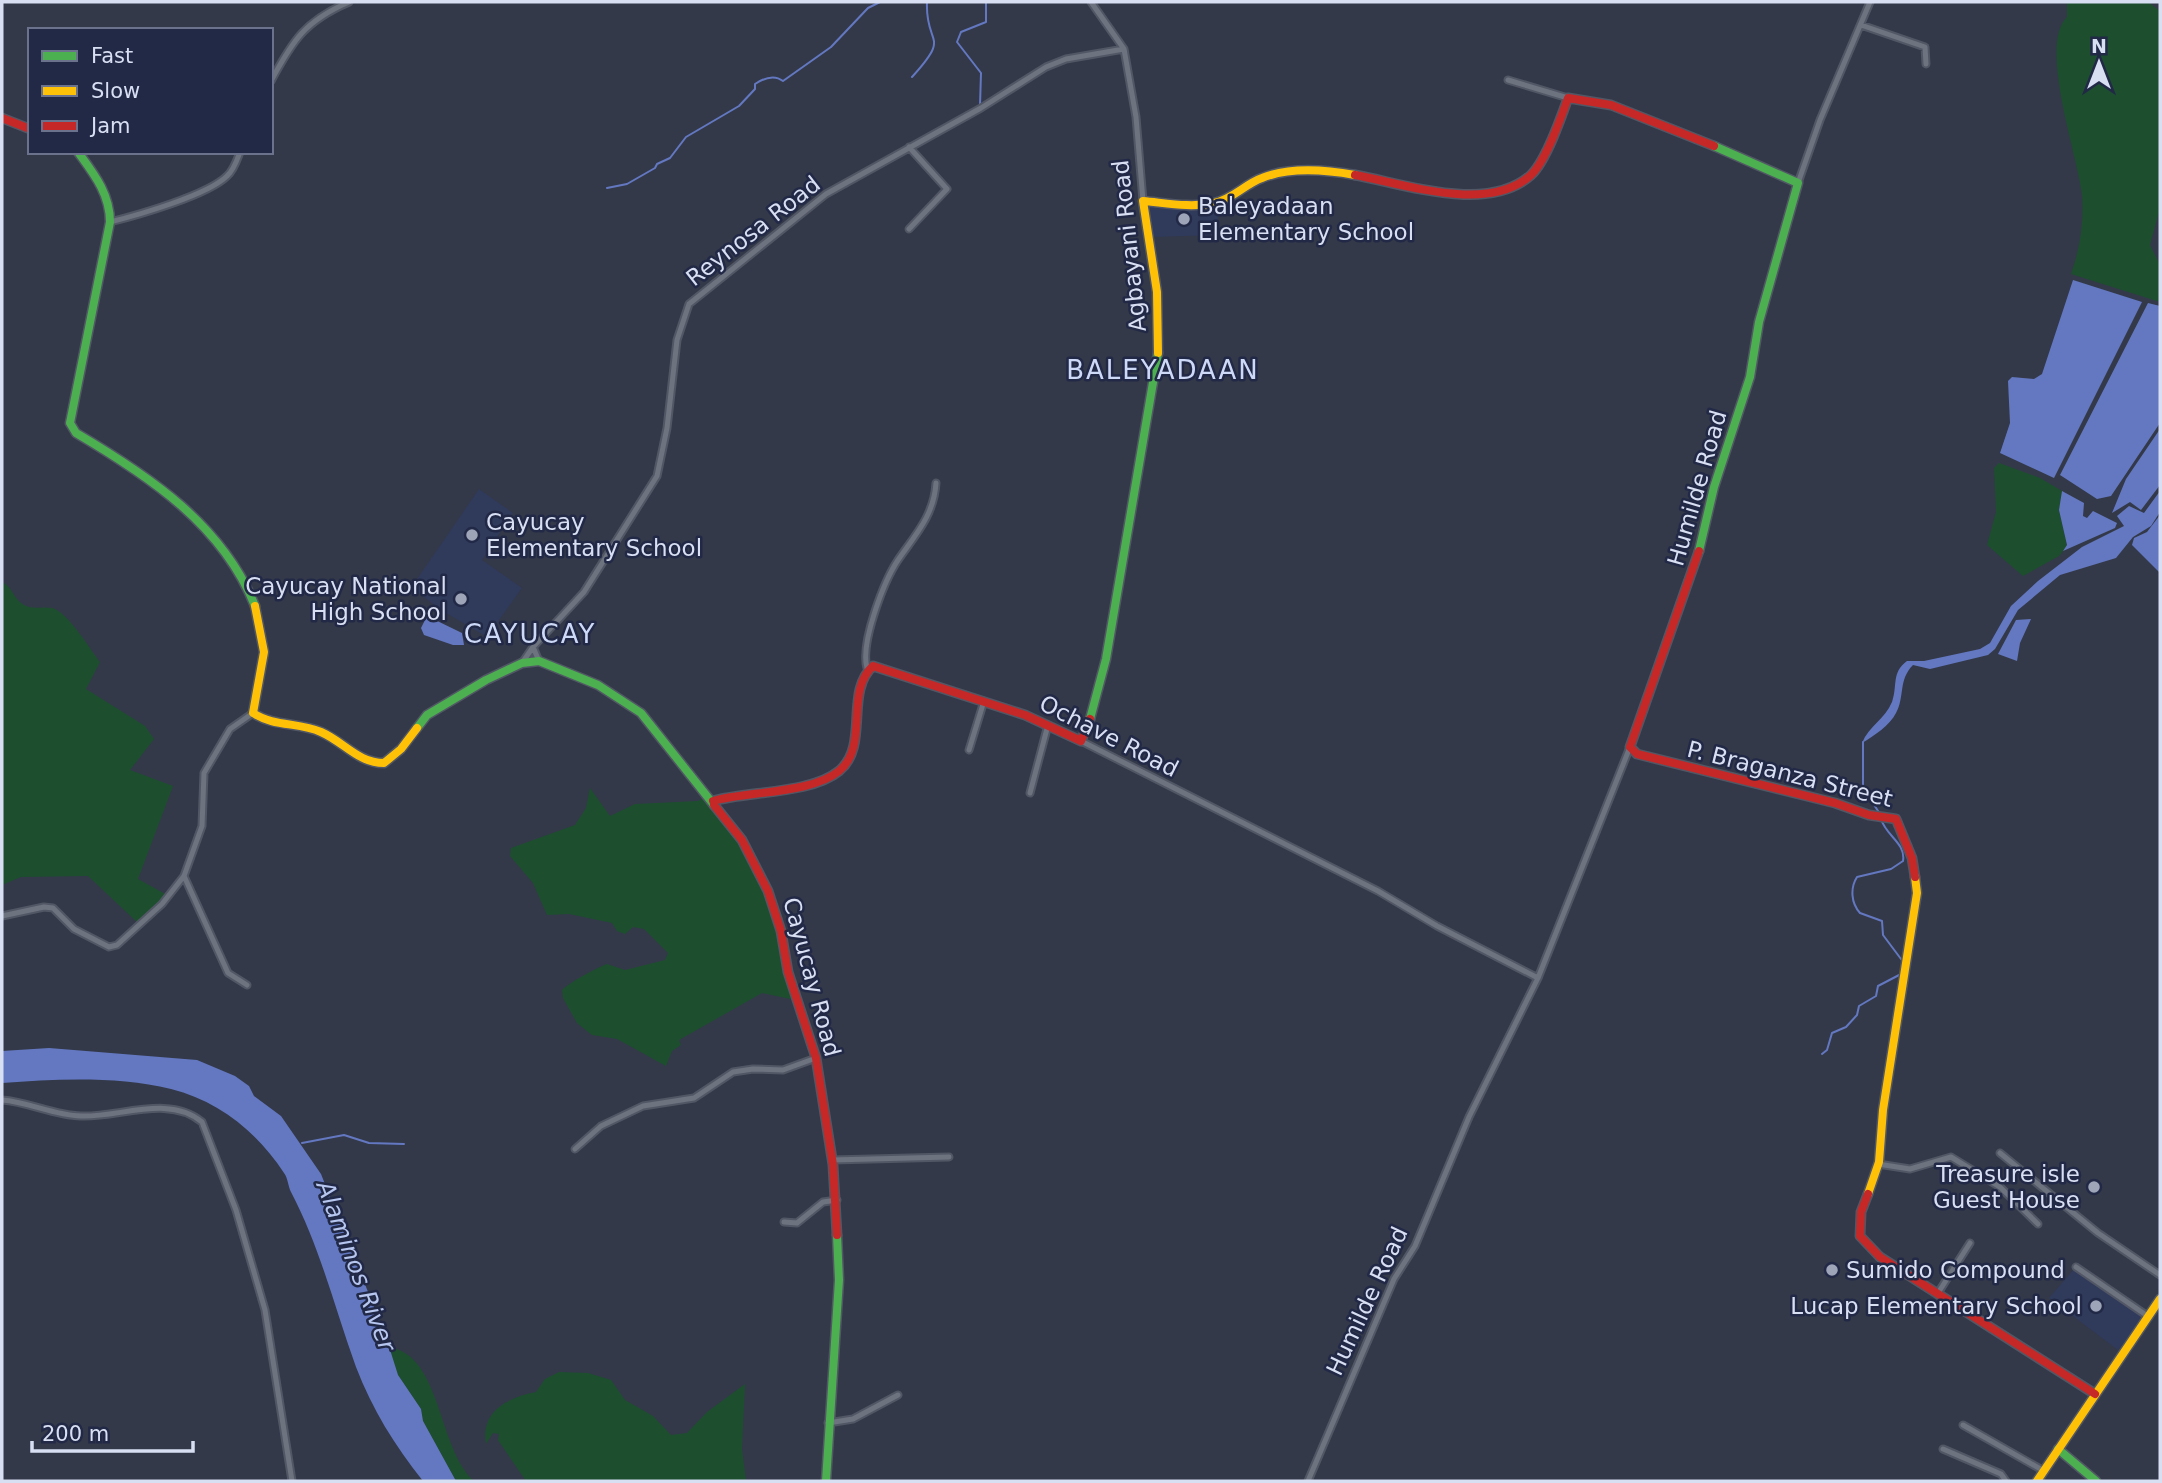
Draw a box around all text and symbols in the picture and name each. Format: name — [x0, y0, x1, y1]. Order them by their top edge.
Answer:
legend — [28, 28, 273, 154]
north arrow — [2064, 28, 2134, 98]
text: N — [2091, 35, 2107, 57]
text: Fast — [91, 44, 133, 68]
text: Slow — [91, 79, 140, 103]
text: Jam — [89, 114, 131, 138]
street label: Agbayani Road — [1107, 159, 1151, 333]
street label: Reynosa Road — [681, 171, 825, 291]
place label: Baleyadaan Elementary School — [1198, 193, 1414, 245]
marker: Baleyadaan Elementary School — [1176, 211, 1192, 227]
district label: BALEYADAAN — [1066, 355, 1260, 385]
street label: Humilde Road — [1662, 407, 1732, 569]
place label: Cayucay Elementary School — [486, 509, 702, 561]
marker: Cayucay Elementary School — [464, 527, 480, 543]
place label: Cayucay National High School — [245, 573, 447, 625]
marker: Cayucay National High School — [453, 591, 469, 607]
district label: CAYUCAY — [464, 619, 596, 649]
street label: Ochave Road — [1035, 690, 1183, 782]
street label: P. Braganza Street — [1685, 736, 1895, 812]
street label: Cayucay Road — [778, 895, 846, 1059]
place label: Treasure isle Guest House — [1933, 1161, 2080, 1213]
water label: Alaminos River — [310, 1175, 402, 1357]
marker: Treasure isle Guest House — [2086, 1179, 2102, 1195]
street label: Humilde Road — [1321, 1223, 1413, 1379]
place label: Sumido Compound — [1846, 1257, 2065, 1283]
marker: Sumido Compound — [1824, 1262, 1840, 1278]
place label: Lucap Elementary School — [1790, 1293, 2082, 1319]
marker: Lucap Elementary School — [2088, 1298, 2104, 1314]
scale bar — [32, 1410, 192, 1454]
text: 200 m — [42, 1422, 109, 1446]

